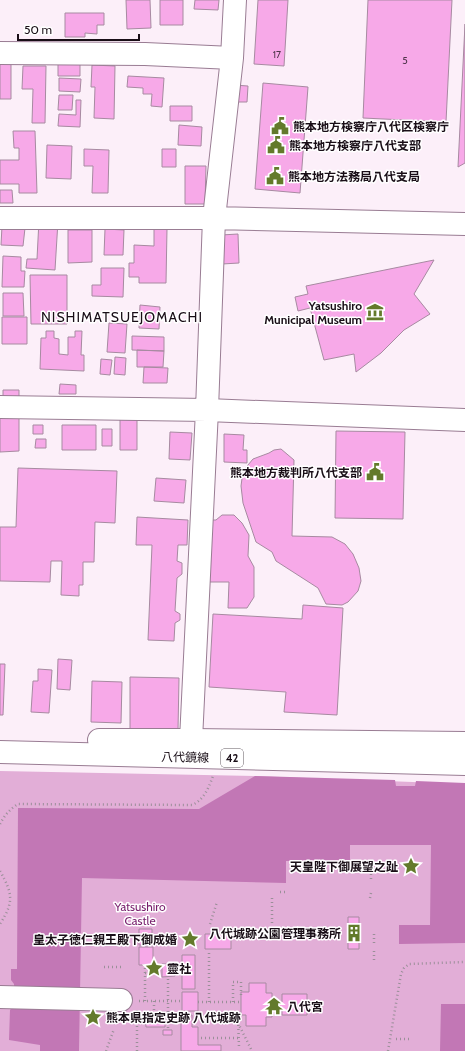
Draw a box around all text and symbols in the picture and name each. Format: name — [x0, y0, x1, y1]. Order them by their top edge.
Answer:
scale bar — [18, 16, 139, 42]
text: 50 m — [24, 22, 52, 37]
house number: 17 — [273, 48, 281, 61]
house number: 5 — [402, 54, 408, 67]
public building icon: 熊本地方検察庁八代区検察庁 — [270, 116, 290, 136]
place label: 熊本地方検察庁八代区検察庁 — [293, 119, 449, 134]
public building icon: 熊本地方検察庁八代支部 — [266, 135, 286, 155]
place label: 熊本地方検察庁八代支部 — [289, 138, 421, 153]
public building icon: 熊本地方法務局八代支局 — [265, 166, 285, 186]
place label: 熊本地方法務局八代支局 — [288, 169, 420, 184]
place label: Yatsushiro Municipal Museum — [264, 298, 362, 327]
museum icon: Yatsushiro Municipal Museum — [365, 302, 385, 322]
district label: NISHIMATSUEJOMACHI — [41, 308, 203, 326]
public building icon: 熊本地方裁判所八代支部 — [365, 462, 385, 482]
place label: 熊本地方裁判所八代支部 — [230, 465, 362, 480]
street label: 八代鏡線 — [161, 749, 209, 765]
road number: 42 — [221, 749, 243, 767]
place icon: 天皇陛下御展望之趾 — [401, 856, 421, 876]
place label: 天皇陛下御展望之趾 — [290, 859, 398, 874]
park label: Yatsushiro Castle — [113, 899, 166, 928]
building icon: 八代城跡公園管理事務所 — [344, 923, 364, 943]
place label: 八代城跡公園管理事務所 — [209, 926, 341, 941]
place icon: 皇太子徳仁親王殿下御成婚 — [180, 929, 200, 949]
place label: 皇太子徳仁親王殿下御成婚 — [33, 932, 177, 947]
place icon: 靈社 — [144, 958, 164, 978]
place label: 靈社 — [167, 961, 191, 976]
temple icon: 八代宮 — [264, 996, 284, 1016]
place label: 八代宮 — [287, 999, 323, 1014]
place icon: 熊本県指定史跡 八代城跡 — [83, 1007, 103, 1027]
place label: 熊本県指定史跡 八代城跡 — [106, 1010, 241, 1025]

